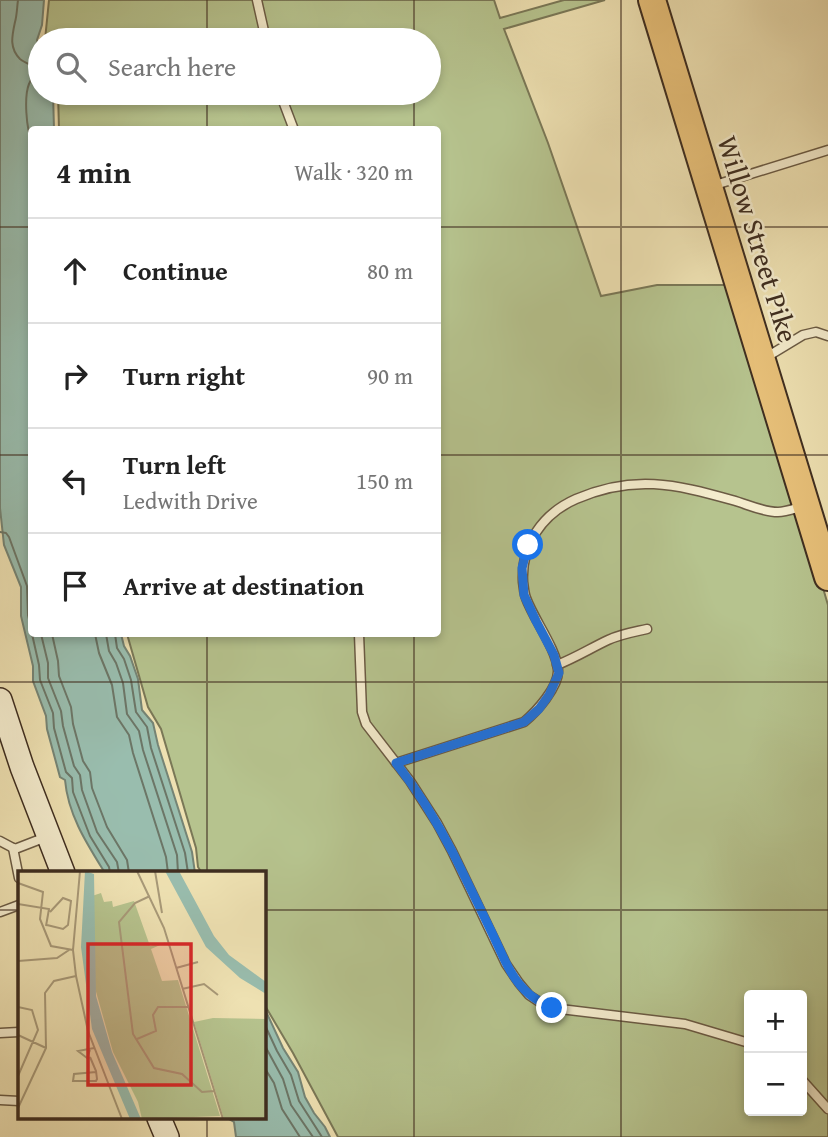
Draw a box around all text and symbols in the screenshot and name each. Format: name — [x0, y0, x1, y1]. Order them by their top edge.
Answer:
search box — [28, 28, 441, 105]
text: Search here — [108, 47, 236, 86]
icon: search — [52, 48, 90, 86]
street label: Willow Street Pike — [708, 131, 809, 347]
text: 4 min — [56, 150, 131, 194]
text: Walk · 320 m — [294, 155, 413, 188]
text: Continue — [123, 251, 228, 290]
icon: ahead — [56, 252, 94, 290]
text: 80 m — [367, 254, 413, 287]
text: Turn right — [123, 356, 245, 395]
icon: right — [56, 357, 94, 395]
text: 90 m — [367, 359, 413, 392]
text: Turn left — [123, 445, 226, 484]
icon: left — [56, 462, 94, 500]
text: 150 m — [356, 464, 413, 497]
text: Ledwith Drive — [123, 484, 258, 517]
route start — [512, 529, 543, 560]
text: Arrive at destination — [123, 566, 364, 605]
icon: arrive — [56, 567, 94, 605]
inset map — [18, 871, 266, 1120]
map controls — [744, 990, 807, 1116]
button: + — [744, 990, 807, 1053]
route end — [536, 992, 567, 1023]
button: − — [744, 1053, 807, 1116]

